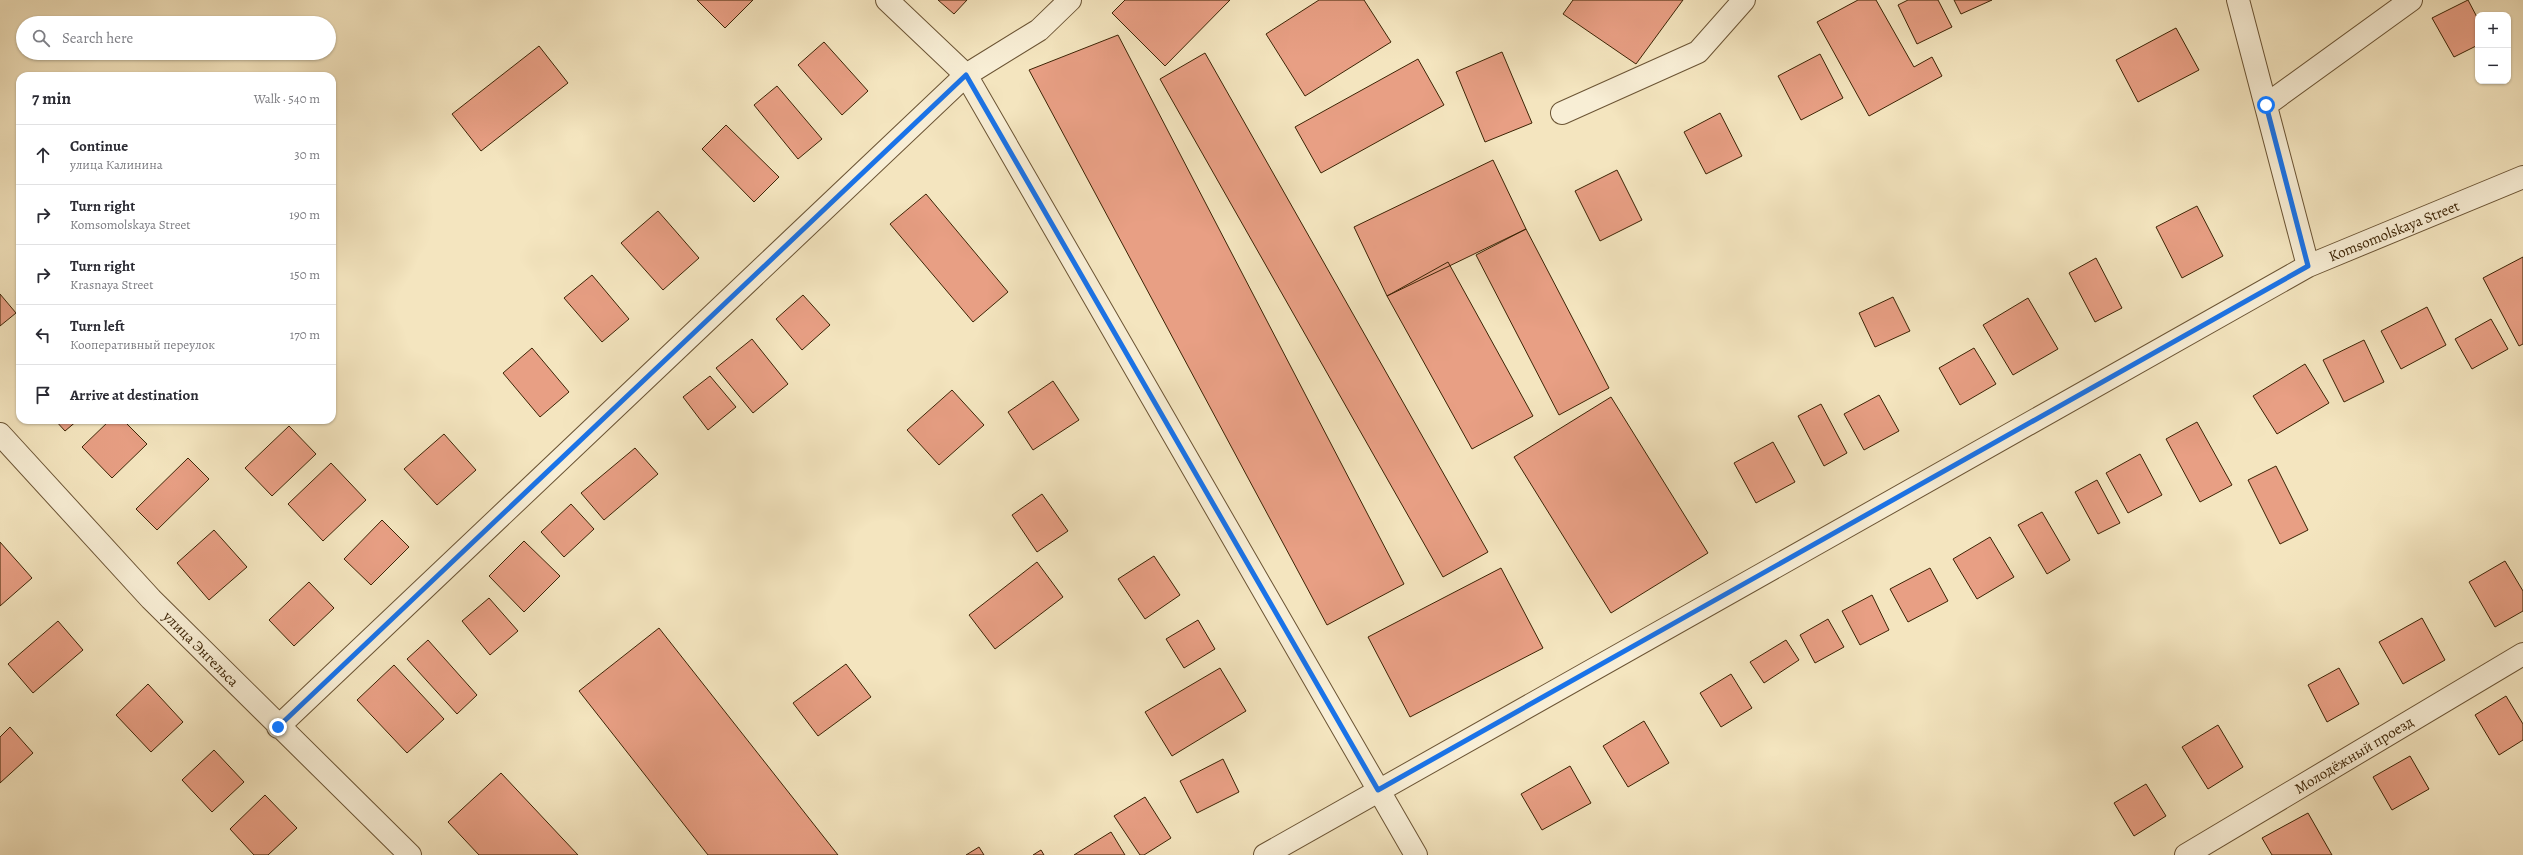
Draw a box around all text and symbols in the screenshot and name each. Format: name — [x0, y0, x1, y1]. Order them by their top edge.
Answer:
map controls — [2475, 12, 2511, 84]
button: + — [2475, 12, 2511, 48]
search box — [16, 16, 336, 60]
icon: search — [30, 27, 52, 49]
text: Search here — [62, 28, 133, 48]
button: − — [2475, 48, 2511, 84]
text: 7 min — [32, 87, 71, 110]
text: Walk · 540 m — [254, 90, 320, 107]
route start — [2257, 96, 2275, 114]
text: Continue — [70, 136, 128, 156]
icon: ahead — [32, 144, 54, 166]
text: 30 m — [294, 146, 320, 163]
text: улица Калинина — [70, 156, 163, 173]
text: Turn right — [70, 196, 135, 216]
street label: Komsomolskaya Street — [2326, 196, 2462, 266]
icon: right — [32, 204, 54, 226]
text: 190 m — [289, 206, 320, 223]
text: Komsomolskaya Street — [70, 216, 191, 233]
text: Turn right — [70, 256, 135, 276]
icon: right — [32, 264, 54, 286]
text: 150 m — [290, 266, 320, 283]
text: Krasnaya Street — [70, 276, 153, 293]
text: Turn left — [70, 316, 125, 336]
icon: left — [32, 324, 54, 346]
text: 170 m — [290, 326, 320, 343]
text: Кооперативный переулок — [70, 336, 215, 353]
icon: arrive — [32, 384, 54, 406]
text: Arrive at destination — [70, 385, 199, 405]
street label: улица Энгельса — [158, 606, 243, 691]
street label: Молодёжный проезд — [2291, 712, 2417, 798]
route end — [269, 718, 287, 736]

